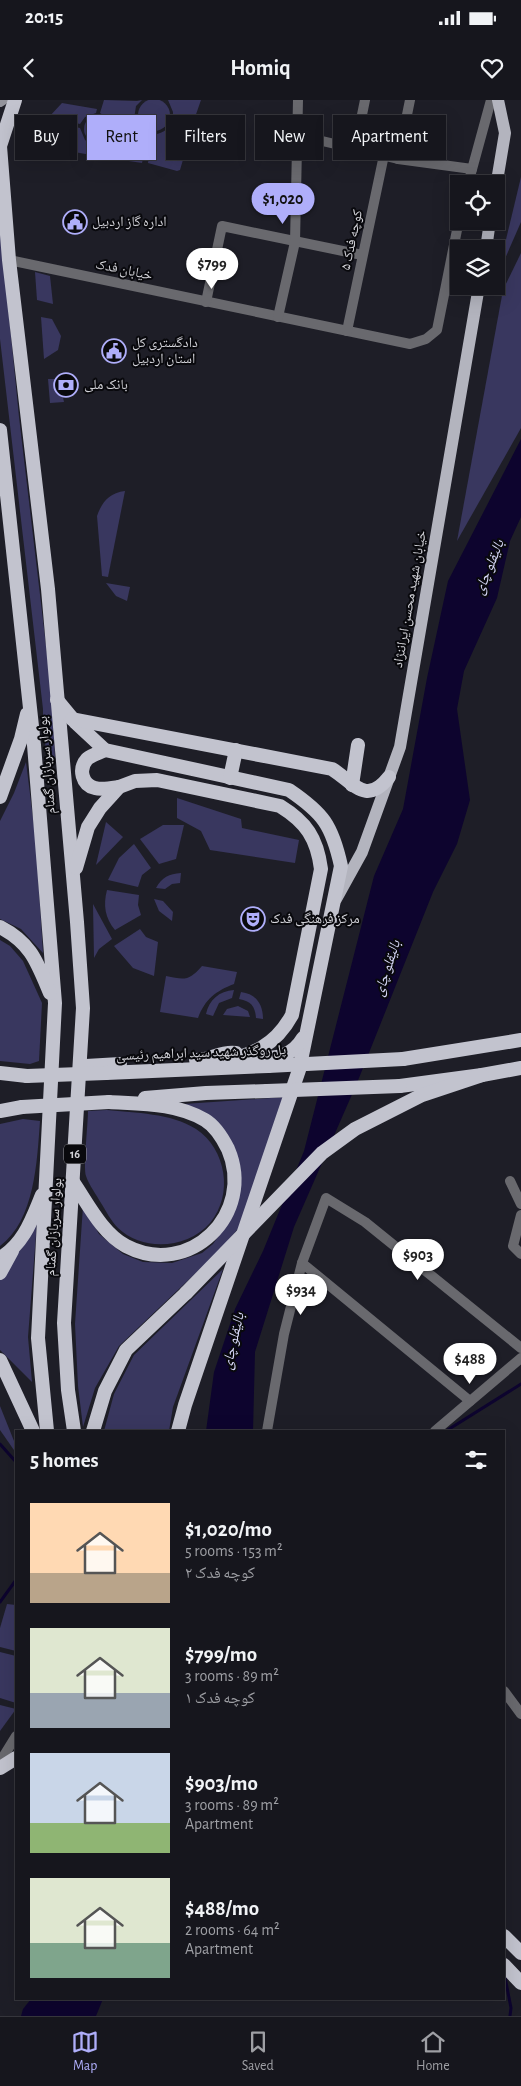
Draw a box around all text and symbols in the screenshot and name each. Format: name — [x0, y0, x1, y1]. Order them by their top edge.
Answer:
text: 20:15 — [25, 8, 63, 27]
icon: back — [15, 54, 43, 82]
icon: heart — [478, 54, 506, 82]
text: Homiq — [230, 57, 291, 79]
chip: Buy — [15, 115, 77, 160]
chip: Rent — [87, 115, 156, 160]
chip: Filters — [166, 115, 245, 160]
chip: New — [255, 115, 323, 160]
chip: Apartment — [333, 115, 446, 160]
map controls — [450, 175, 505, 295]
button: locate — [450, 175, 505, 230]
pin: $1,020 — [242, 182, 324, 225]
text: $1,020 — [263, 191, 303, 207]
street label: کوچه فدک ۵ — [339, 208, 366, 272]
public building icon: اداره گاز اردبیل — [62, 209, 88, 235]
place label: اداره گاز اردبیل — [92, 215, 167, 230]
button: layers — [450, 240, 505, 295]
pin: $799 — [182, 248, 242, 290]
text: $799 — [197, 256, 227, 272]
street label: خیابان فدک — [94, 257, 154, 284]
place label: دادگستری کل استان اردبیل — [132, 336, 198, 367]
public building icon: دادگستری کل استان اردبیل — [101, 338, 127, 364]
bank icon: بانک ملی — [53, 372, 79, 398]
place label: بانک ملی — [84, 378, 128, 393]
street label: خیابان شهید محسن ایراننژاد — [391, 529, 430, 669]
water label: بالیقلو چای — [471, 537, 508, 597]
street label: بولوار سربازان گمنام — [36, 715, 60, 815]
theatre icon: مرکز فرهنگی فدک — [240, 906, 266, 932]
place label: مرکز فرهنگی فدک — [270, 912, 360, 927]
water label: بالیقلو چای — [371, 937, 404, 998]
street label: پل روگذر شهید سید ابراهیم رئیسی — [116, 1043, 287, 1065]
road number: 16 — [64, 1144, 86, 1164]
street label: بولوار سربازان گمنام — [44, 1177, 66, 1277]
pin: $903 — [388, 1238, 448, 1281]
text: $903 — [403, 1247, 433, 1263]
pin: $934 — [271, 1274, 331, 1316]
text: $934 — [286, 1282, 316, 1298]
water label: بالیقلو چای — [219, 1310, 248, 1371]
pin: $488 — [440, 1342, 500, 1385]
text: $488 — [454, 1351, 486, 1367]
icon: filters — [462, 1446, 490, 1474]
text: 5 homes — [30, 1450, 99, 1471]
text: $1,020/mo — [185, 1519, 272, 1540]
icon: home — [70, 1523, 130, 1583]
text: 5 rooms · 153 m² — [185, 1543, 283, 1559]
text: کوچه فدک ۲ — [185, 1565, 255, 1581]
text: $799/mo — [185, 1644, 257, 1665]
icon: home — [70, 1648, 130, 1708]
text: 3 rooms · 89 m² — [185, 1668, 279, 1684]
text: کوچه فدک ۱ — [185, 1690, 255, 1706]
icon: home — [70, 1773, 130, 1833]
text: $903/mo — [185, 1773, 258, 1794]
text: 3 rooms · 89 m² — [185, 1797, 279, 1813]
text: Apartment — [185, 1816, 253, 1832]
icon: home — [70, 1898, 130, 1958]
text: $488/mo — [185, 1898, 259, 1919]
text: 2 rooms · 64 m² — [185, 1922, 280, 1938]
text: Apartment — [185, 1941, 253, 1957]
tab: Map — [71, 2028, 99, 2075]
tab: Saved — [242, 2028, 274, 2075]
tab: Home — [416, 2028, 450, 2075]

